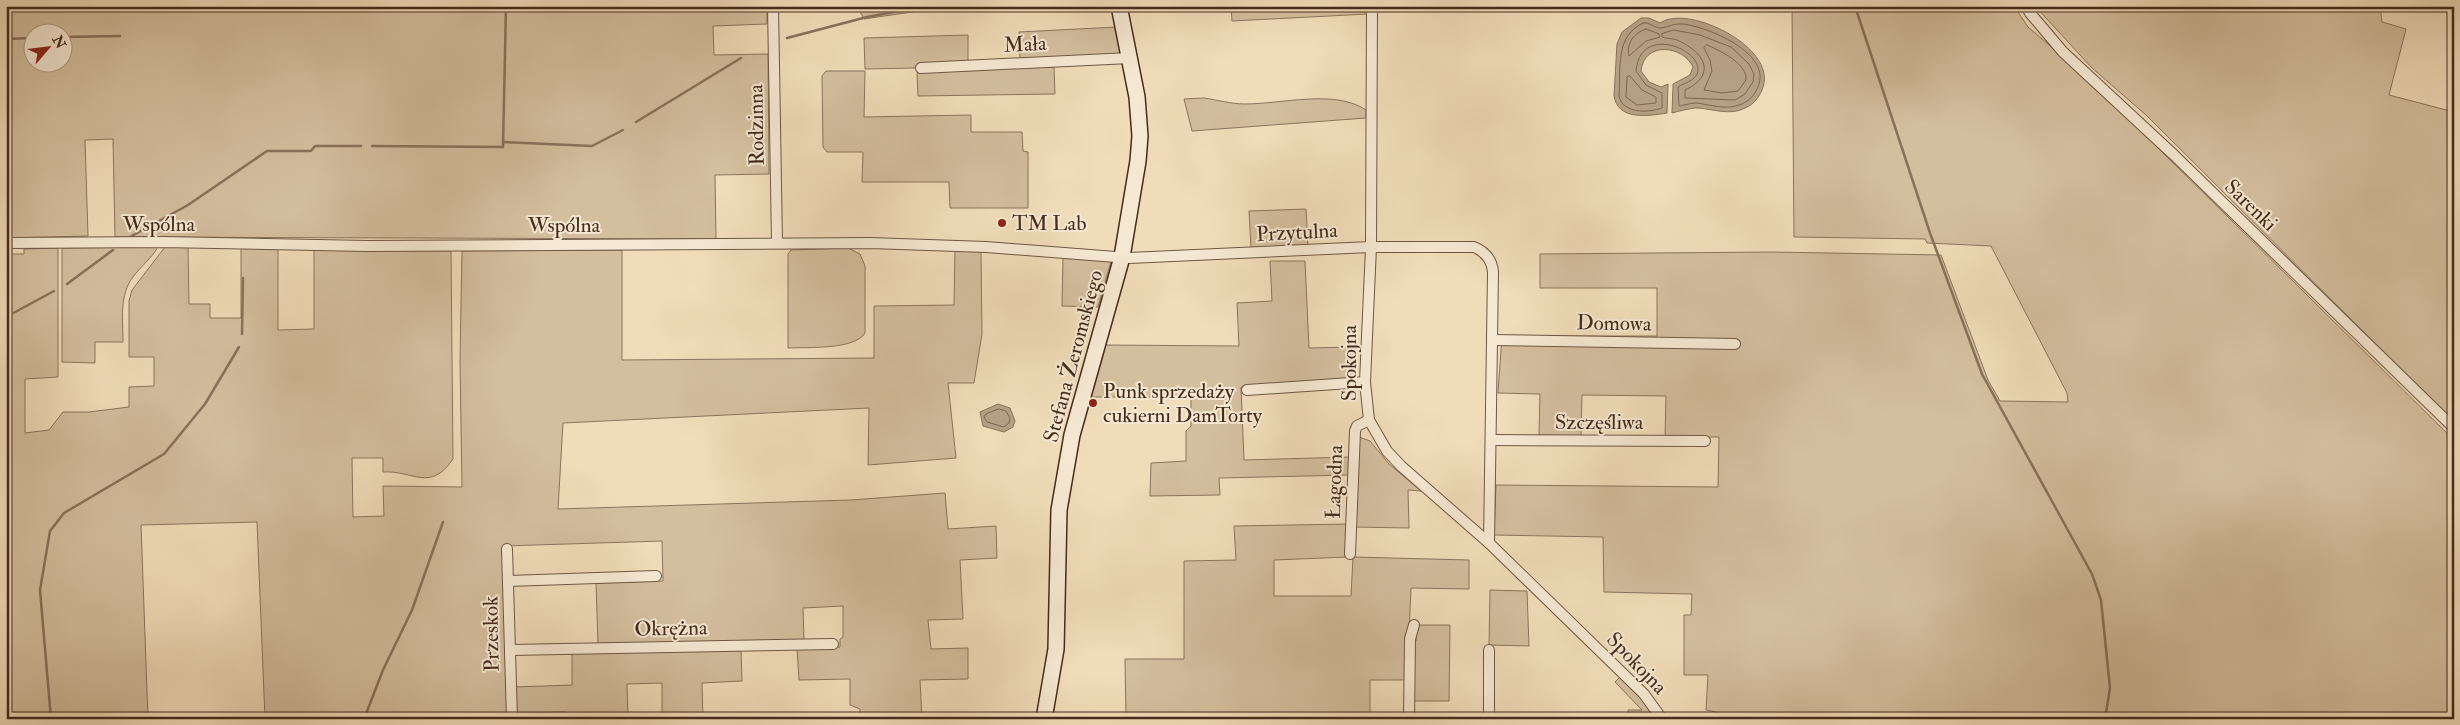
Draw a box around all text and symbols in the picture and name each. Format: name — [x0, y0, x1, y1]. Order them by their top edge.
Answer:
north arrow — [22, 22, 72, 72]
street label: Mała — [1003, 30, 1047, 59]
text: N — [48, 32, 70, 52]
street label: Rodzinna — [742, 84, 771, 166]
street label: Sarenki — [2218, 174, 2283, 237]
place label: TM Lab — [1012, 210, 1086, 237]
street label: Wspólna — [122, 211, 196, 238]
street label: Wspólna — [527, 212, 601, 239]
marker: TM Lab — [996, 217, 1008, 229]
street label: Przytulna — [1255, 217, 1339, 248]
street label: Stefana Żeromskiego — [1038, 267, 1109, 445]
street label: Domowa — [1576, 309, 1652, 338]
street label: Spokojna — [1336, 324, 1363, 401]
place label: Punk sprzedaży cukierni DamTorty — [1103, 378, 1263, 429]
marker: Punk sprzedaży cukierni DamTorty — [1087, 397, 1099, 409]
street label: Szczęśliwa — [1555, 409, 1644, 436]
street label: Łagodna — [1320, 444, 1349, 520]
street label: Przeskok — [477, 596, 506, 672]
street label: Okrężna — [634, 614, 708, 643]
street label: Spokojna — [1600, 626, 1673, 700]

